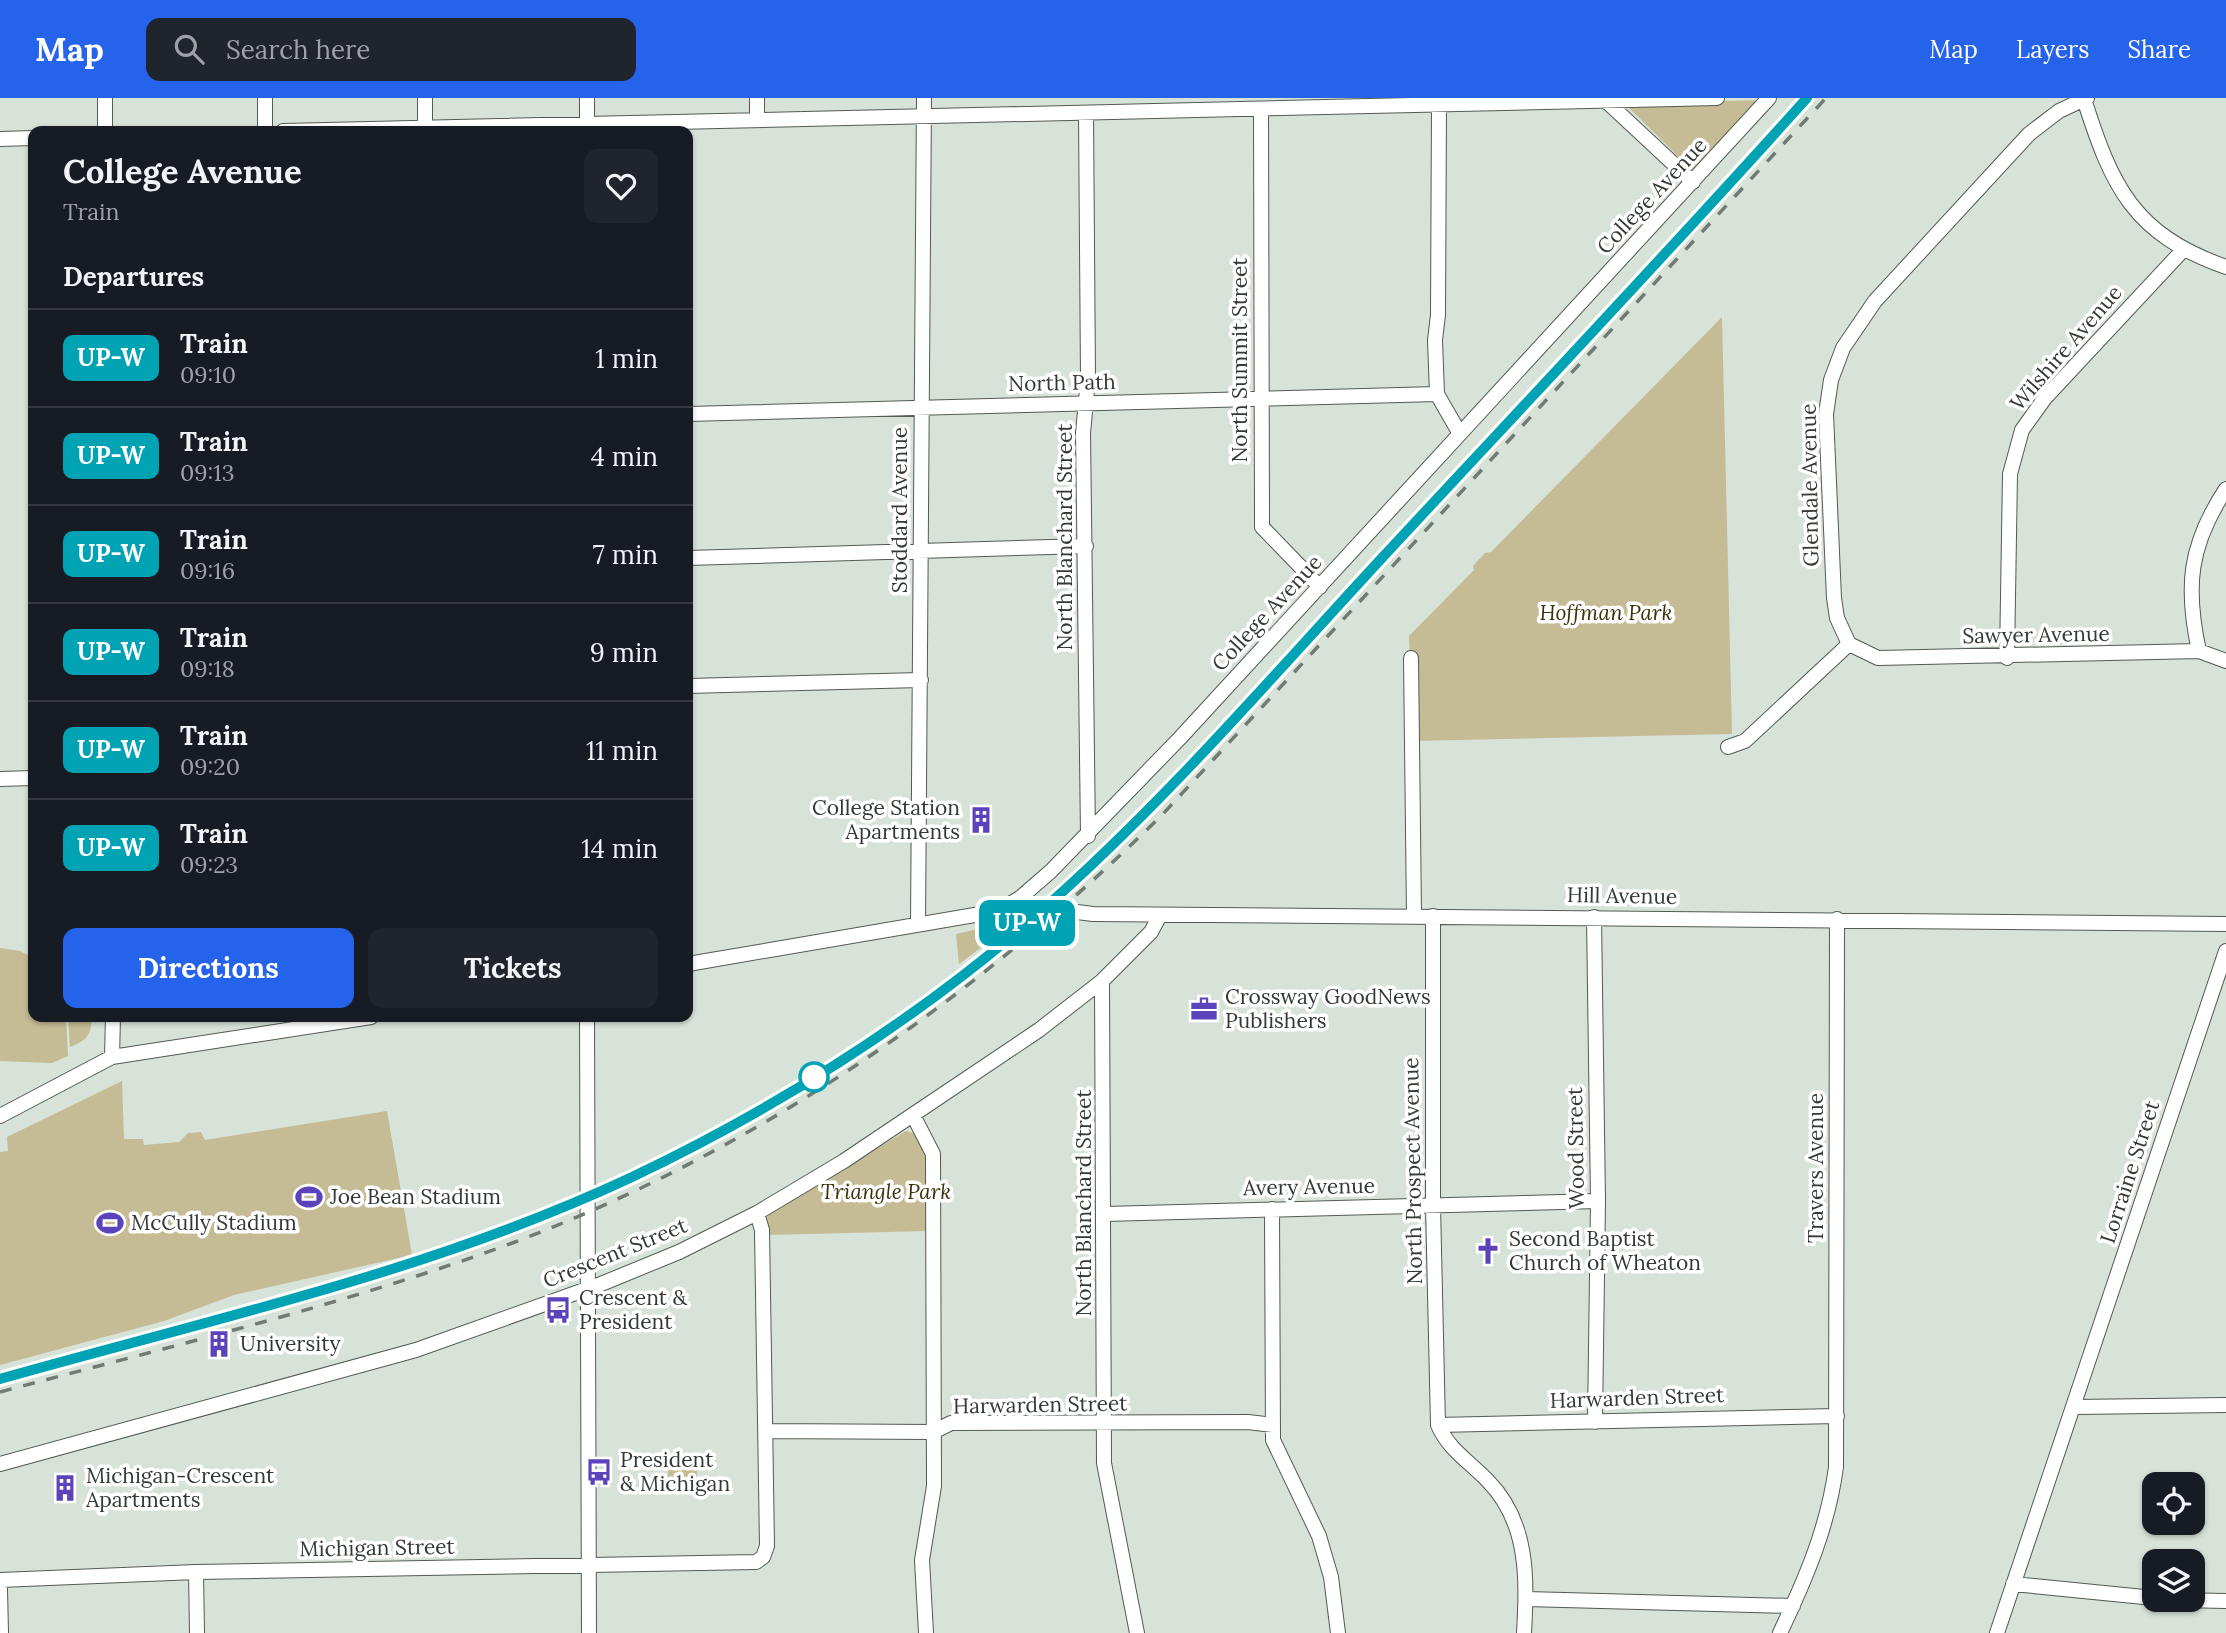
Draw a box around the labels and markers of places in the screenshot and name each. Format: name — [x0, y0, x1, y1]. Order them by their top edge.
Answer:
place label: College Station Apartments — [812, 794, 960, 845]
building icon: College Station Apartments — [966, 805, 996, 835]
place label: Crossway GoodNews Publishers — [1225, 983, 1431, 1034]
office icon: Crossway GoodNews Publishers — [1189, 994, 1219, 1024]
unlabelled marker — [799, 1062, 829, 1092]
sports icon: Joe Bean Stadium — [294, 1182, 324, 1212]
place label: Joe Bean Stadium — [329, 1183, 501, 1210]
sports icon: McCully Stadium — [95, 1208, 125, 1238]
place label: McCully Stadium — [131, 1209, 297, 1236]
place label: Second Baptist Church of Wheaton — [1509, 1225, 1701, 1276]
church icon: Second Baptist Church of Wheaton — [1473, 1236, 1503, 1266]
place label: Crescent & President — [579, 1284, 687, 1335]
bus stop icon: Crescent & President — [543, 1295, 573, 1325]
building icon: University — [204, 1329, 234, 1359]
place label: University — [240, 1330, 341, 1357]
place label: President & Michigan — [620, 1446, 730, 1497]
bus stop icon: President & Michigan — [584, 1457, 614, 1487]
place label: Michigan-Crescent Apartments — [85, 1462, 275, 1513]
building icon: Michigan-Crescent Apartments — [50, 1473, 80, 1503]

